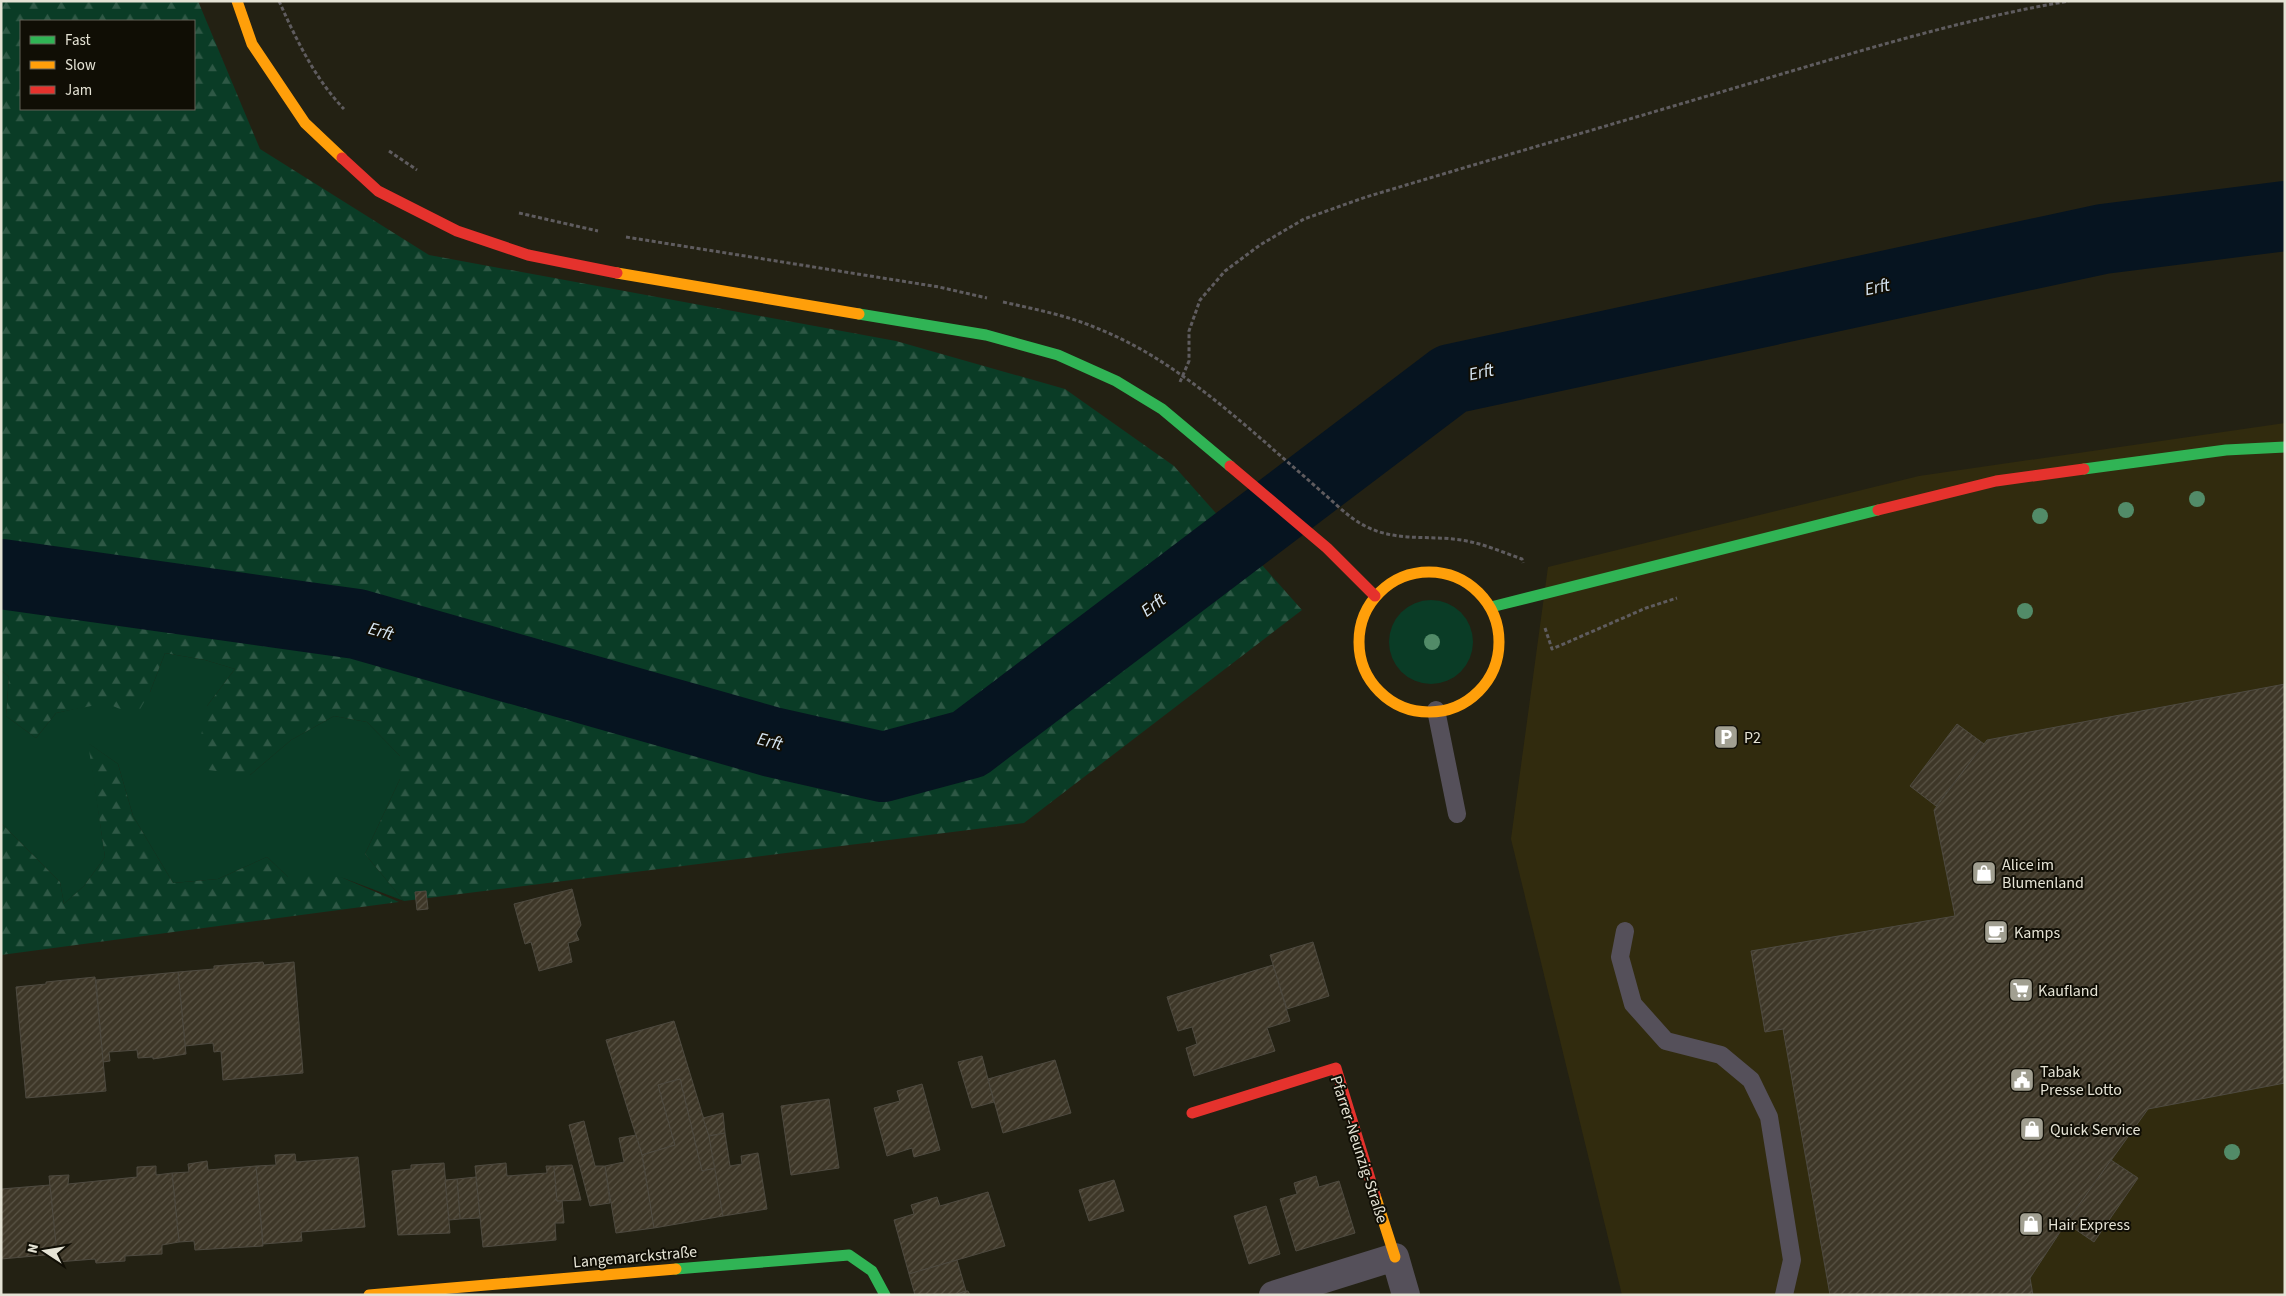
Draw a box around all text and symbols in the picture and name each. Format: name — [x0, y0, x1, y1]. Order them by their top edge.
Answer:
legend — [20, 20, 195, 110]
text: Fast — [65, 30, 91, 51]
text: Slow — [65, 55, 96, 76]
text: Jam — [65, 80, 92, 101]
water label: Erft — [1862, 272, 1893, 302]
water label: Erft — [1466, 357, 1497, 387]
water label: Erft — [1136, 587, 1172, 623]
water label: Erft — [365, 616, 397, 647]
parking icon: P2 — [1713, 724, 1739, 750]
water label: Erft — [755, 726, 786, 757]
place label: P2 — [1744, 727, 1761, 749]
place label: Alice im Blumenland — [2002, 854, 2084, 894]
shop icon: Alice im Blumenland — [1971, 860, 1997, 886]
cafe icon: Kamps — [1983, 919, 2009, 945]
place label: Kamps — [2014, 922, 2060, 944]
supermarket icon: Kaufland — [2008, 977, 2034, 1003]
place label: Kaufland — [2038, 980, 2098, 1002]
place label: Tabak Presse Lotto — [2040, 1061, 2122, 1101]
public building icon: Tabak Presse Lotto — [2009, 1067, 2035, 1093]
street label: Pfarrer-Neunzig-Straße — [1325, 1073, 1393, 1226]
shop icon: Quick Service — [2019, 1116, 2045, 1142]
place label: Quick Service — [2050, 1119, 2140, 1141]
shop icon: Hair Express — [2018, 1211, 2044, 1237]
place label: Hair Express — [2048, 1214, 2130, 1236]
north arrow — [20, 1226, 70, 1276]
street label: Langemarckstraße — [572, 1241, 698, 1273]
text: N — [23, 1242, 44, 1255]

